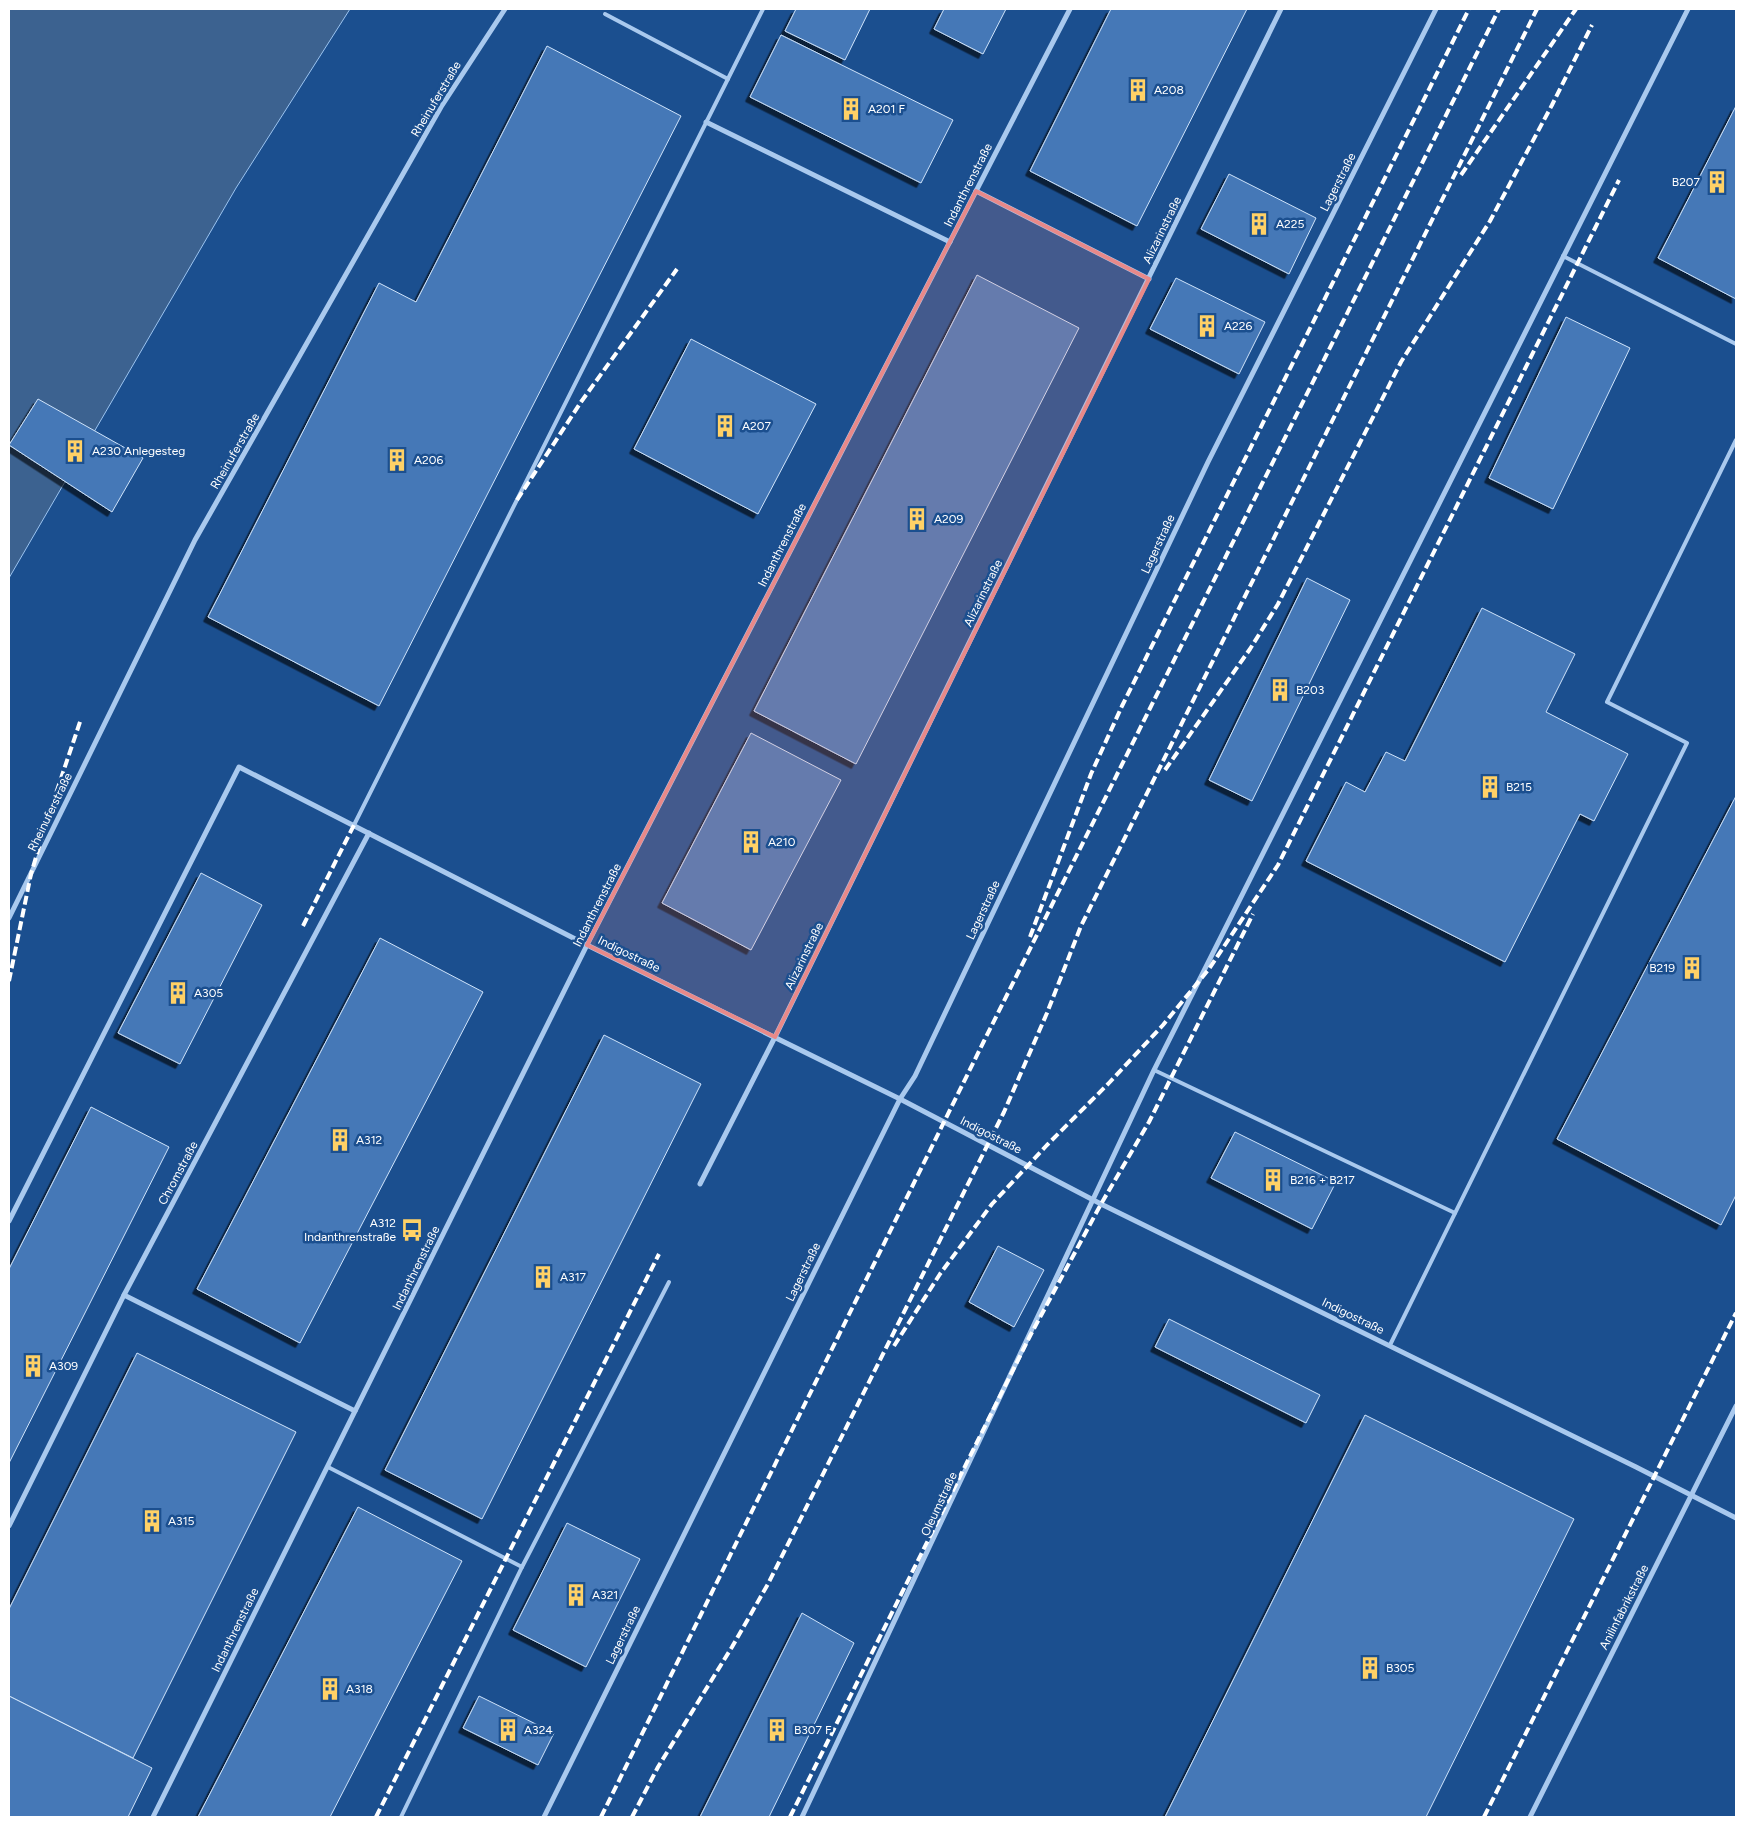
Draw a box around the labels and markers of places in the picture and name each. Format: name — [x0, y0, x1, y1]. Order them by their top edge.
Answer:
building icon: A208 — [1125, 77, 1151, 103]
place label: A208 — [1154, 83, 1184, 97]
building icon: A201 F — [838, 96, 864, 122]
place label: A201 F — [868, 102, 905, 116]
building icon: B207 — [1704, 169, 1730, 195]
place label: B207 — [1672, 175, 1701, 189]
building icon: A225 — [1246, 211, 1272, 237]
place label: A225 — [1276, 217, 1305, 231]
building icon: A226 — [1194, 313, 1220, 339]
place label: A226 — [1224, 319, 1253, 333]
building icon: A207 — [712, 413, 738, 439]
place label: A207 — [742, 419, 772, 433]
building icon: A230 Anlegesteg — [62, 438, 88, 464]
place label: A230 Anlegesteg — [92, 444, 185, 458]
building icon: A206 — [384, 447, 410, 473]
place label: A206 — [414, 453, 444, 467]
building icon: A209 — [904, 506, 930, 532]
place label: A209 — [934, 512, 964, 526]
building icon: B203 — [1267, 677, 1293, 703]
place label: B203 — [1296, 683, 1324, 697]
building icon: B215 — [1477, 774, 1503, 800]
place label: B215 — [1506, 780, 1532, 794]
building icon: A210 — [738, 829, 764, 855]
place label: A210 — [768, 835, 796, 849]
building icon: B219 — [1679, 955, 1705, 981]
place label: B219 — [1649, 961, 1675, 975]
building icon: A305 — [165, 980, 191, 1006]
place label: A305 — [194, 986, 223, 1000]
building icon: A312 — [327, 1127, 353, 1153]
place label: A312 — [356, 1133, 382, 1147]
building icon: B216 + B217 — [1260, 1167, 1286, 1193]
place label: B216 + B217 — [1290, 1173, 1355, 1187]
place label: A312 Indanthrenstraße — [304, 1216, 396, 1244]
bus stop icon: A312 Indanthrenstraße — [399, 1217, 425, 1243]
building icon: A317 — [530, 1264, 556, 1290]
place label: A317 — [560, 1270, 587, 1284]
building icon: A309 — [20, 1353, 46, 1379]
place label: A309 — [49, 1359, 78, 1373]
building icon: A315 — [139, 1508, 165, 1534]
place label: A315 — [168, 1514, 195, 1528]
building icon: A321 — [563, 1582, 589, 1608]
place label: A321 — [592, 1588, 618, 1602]
building icon: B305 — [1357, 1655, 1383, 1681]
place label: B305 — [1386, 1661, 1415, 1675]
building icon: A318 — [317, 1676, 343, 1702]
place label: A318 — [346, 1682, 373, 1696]
building icon: A324 — [495, 1717, 521, 1743]
building icon: B307 F — [764, 1717, 790, 1743]
place label: A324 — [524, 1723, 553, 1737]
place label: B307 F — [794, 1723, 832, 1737]

